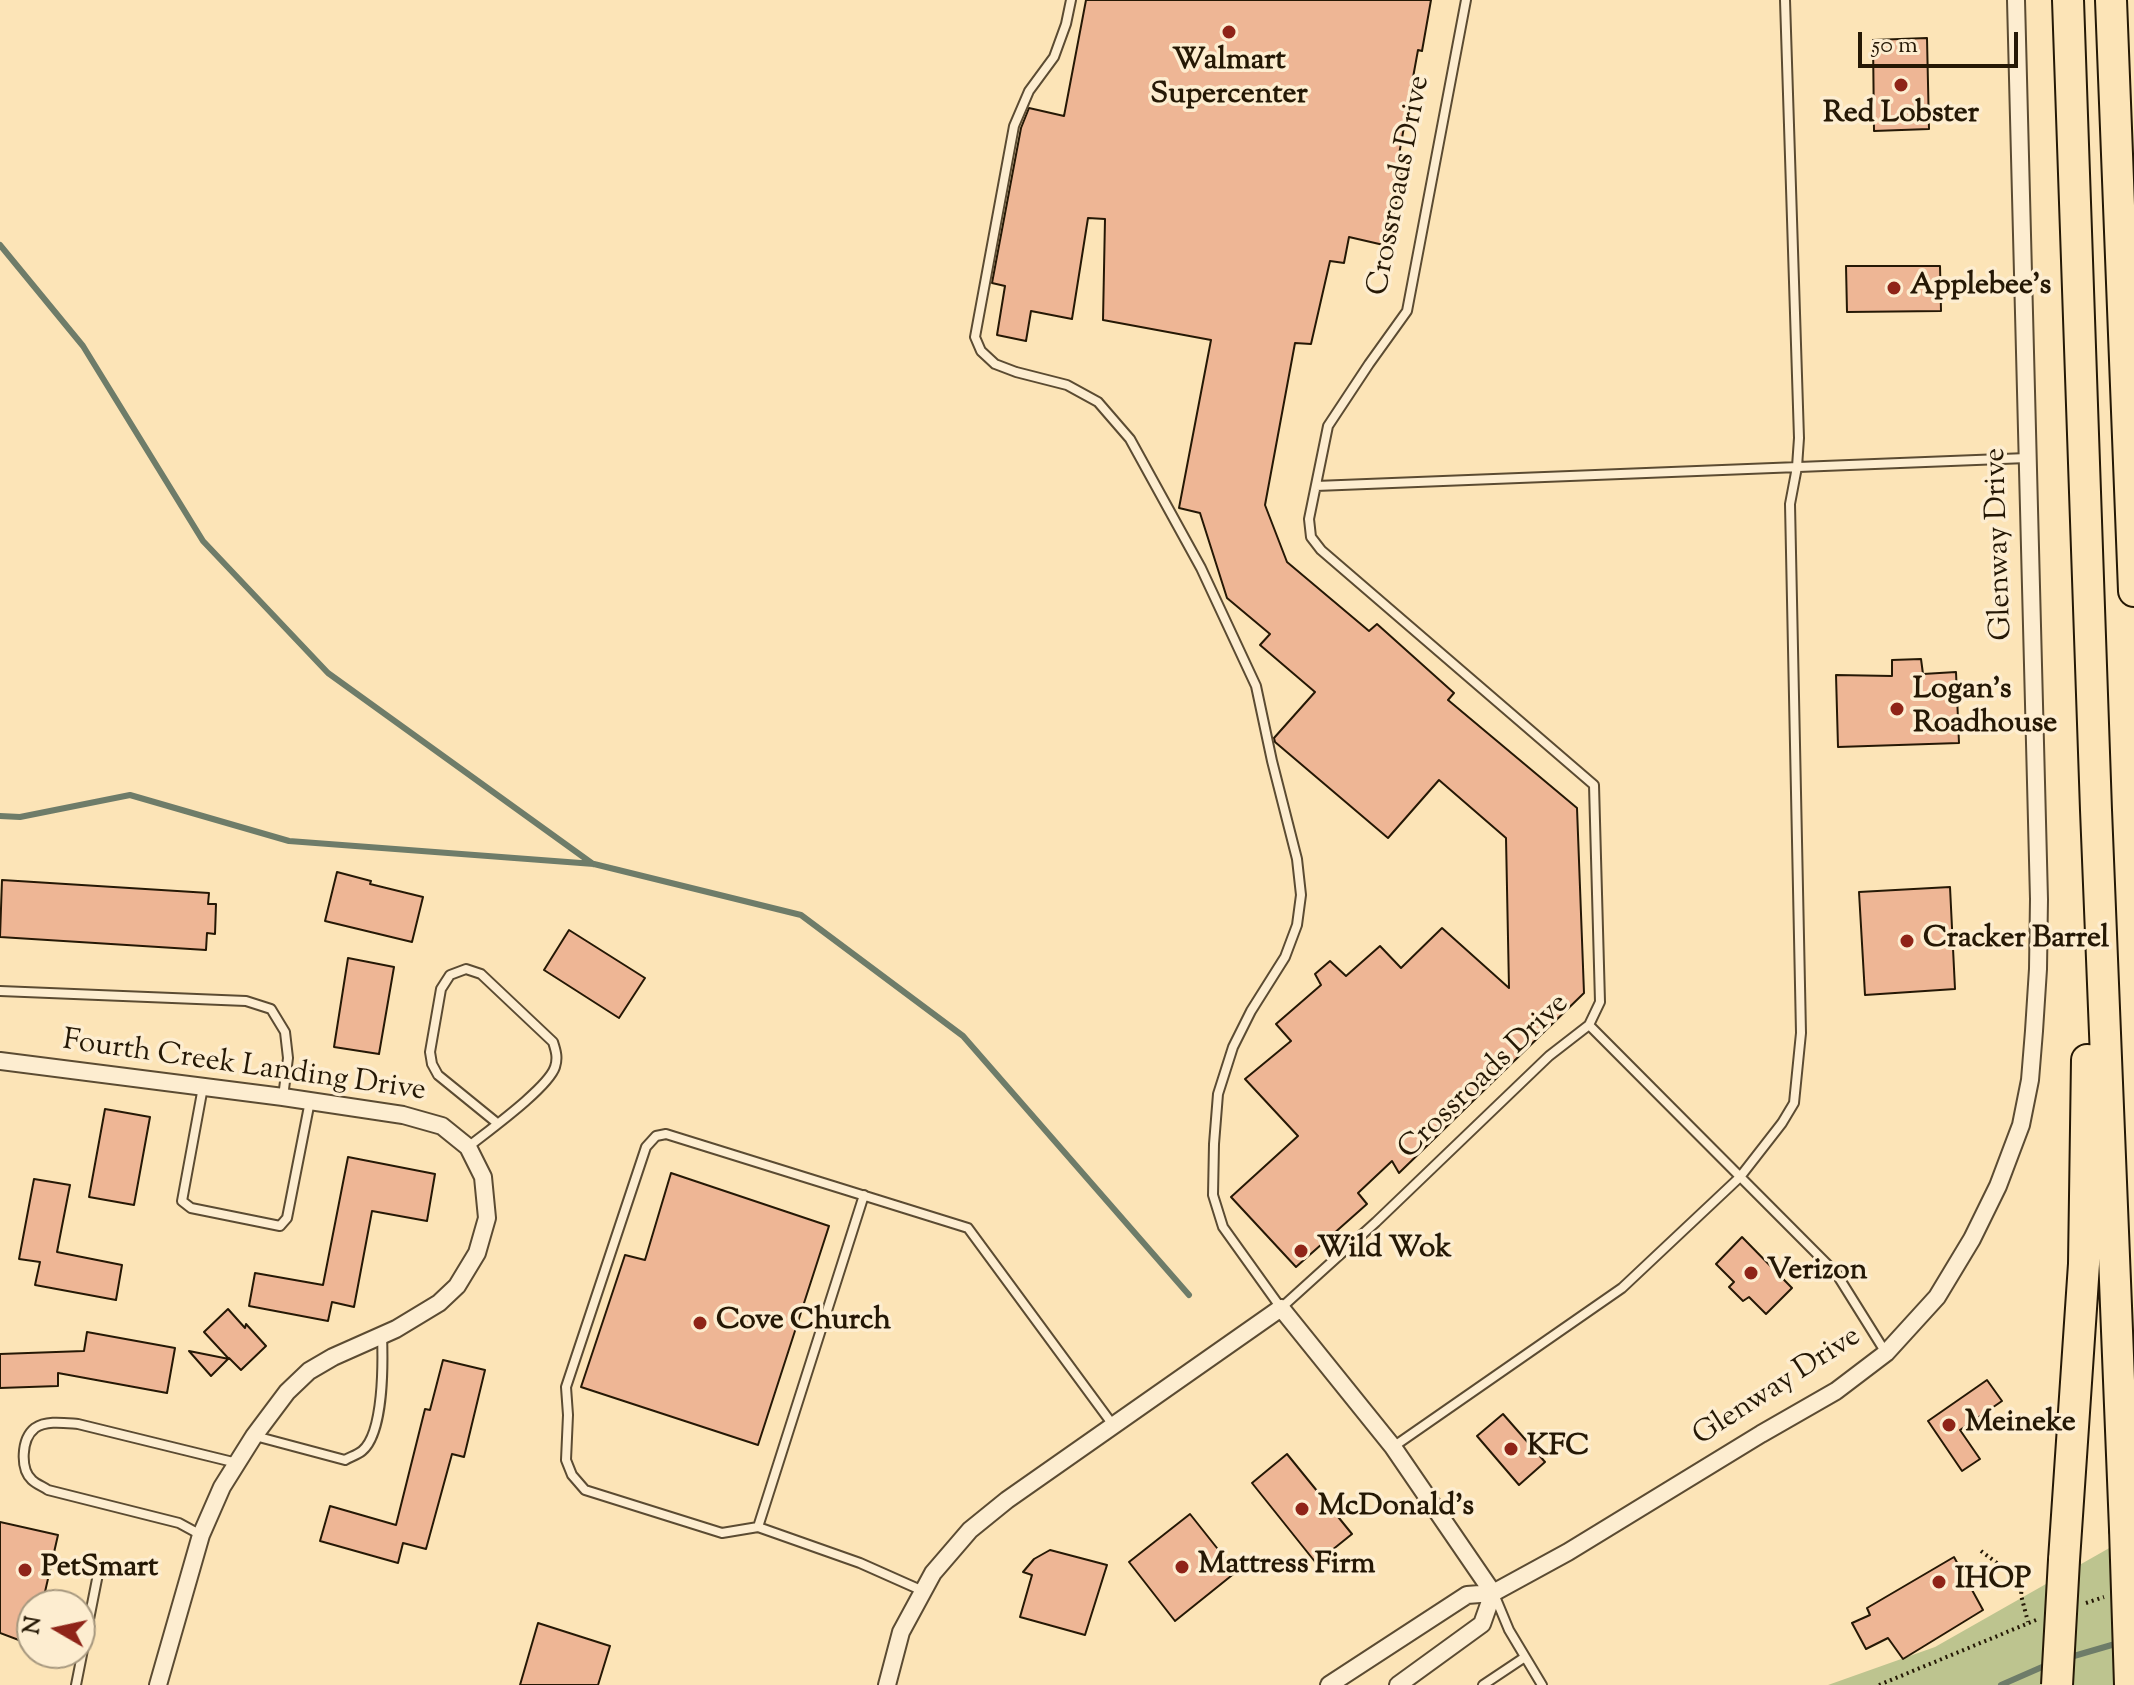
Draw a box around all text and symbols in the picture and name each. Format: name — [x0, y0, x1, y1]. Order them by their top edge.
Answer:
scale bar — [1862, 16, 2022, 66]
marker: Walmart Supercenter — [1220, 23, 1238, 41]
text: 50 m — [1872, 29, 1918, 63]
place label: Walmart Supercenter — [1150, 45, 1308, 116]
street label: Crossroads Drive — [1362, 73, 1440, 299]
marker: Red Lobster — [1892, 76, 1910, 94]
place label: Red Lobster — [1823, 98, 1979, 134]
place label: Applebee's — [1910, 270, 2051, 306]
marker: Applebee's — [1885, 279, 1903, 297]
street label: Glenway Drive — [1980, 447, 2022, 641]
place label: Logan's Roadhouse — [1913, 674, 2057, 744]
marker: Logan's Roadhouse — [1888, 700, 1906, 718]
place label: Cracker Barrel — [1923, 923, 2109, 959]
marker: Cracker Barrel — [1898, 932, 1916, 950]
street label: Crossroads Drive — [1392, 987, 1578, 1169]
street label: Fourth Creek Landing Drive — [60, 1025, 428, 1111]
place label: Wild Wok — [1317, 1233, 1451, 1269]
marker: Wild Wok — [1292, 1242, 1310, 1260]
place label: Verizon — [1767, 1255, 1867, 1291]
marker: Verizon — [1742, 1264, 1760, 1282]
place label: Cove Church — [716, 1305, 891, 1341]
marker: Cove Church — [691, 1314, 709, 1332]
street label: Glenway Drive — [1687, 1320, 1869, 1456]
place label: Meineke — [1965, 1407, 2076, 1443]
marker: Meineke — [1940, 1416, 1958, 1434]
place label: KFC — [1527, 1431, 1590, 1467]
marker: KFC — [1502, 1440, 1520, 1458]
place label: McDonald's — [1318, 1491, 1474, 1527]
marker: McDonald's — [1293, 1500, 1311, 1518]
place label: Mattress Firm — [1198, 1549, 1375, 1585]
place label: PetSmart — [41, 1552, 158, 1588]
marker: Mattress Firm — [1173, 1558, 1191, 1576]
marker: PetSmart — [16, 1561, 34, 1579]
place label: IHOP — [1955, 1564, 2031, 1600]
marker: IHOP — [1930, 1573, 1948, 1591]
north arrow — [16, 1589, 96, 1669]
text: N — [17, 1614, 51, 1637]

